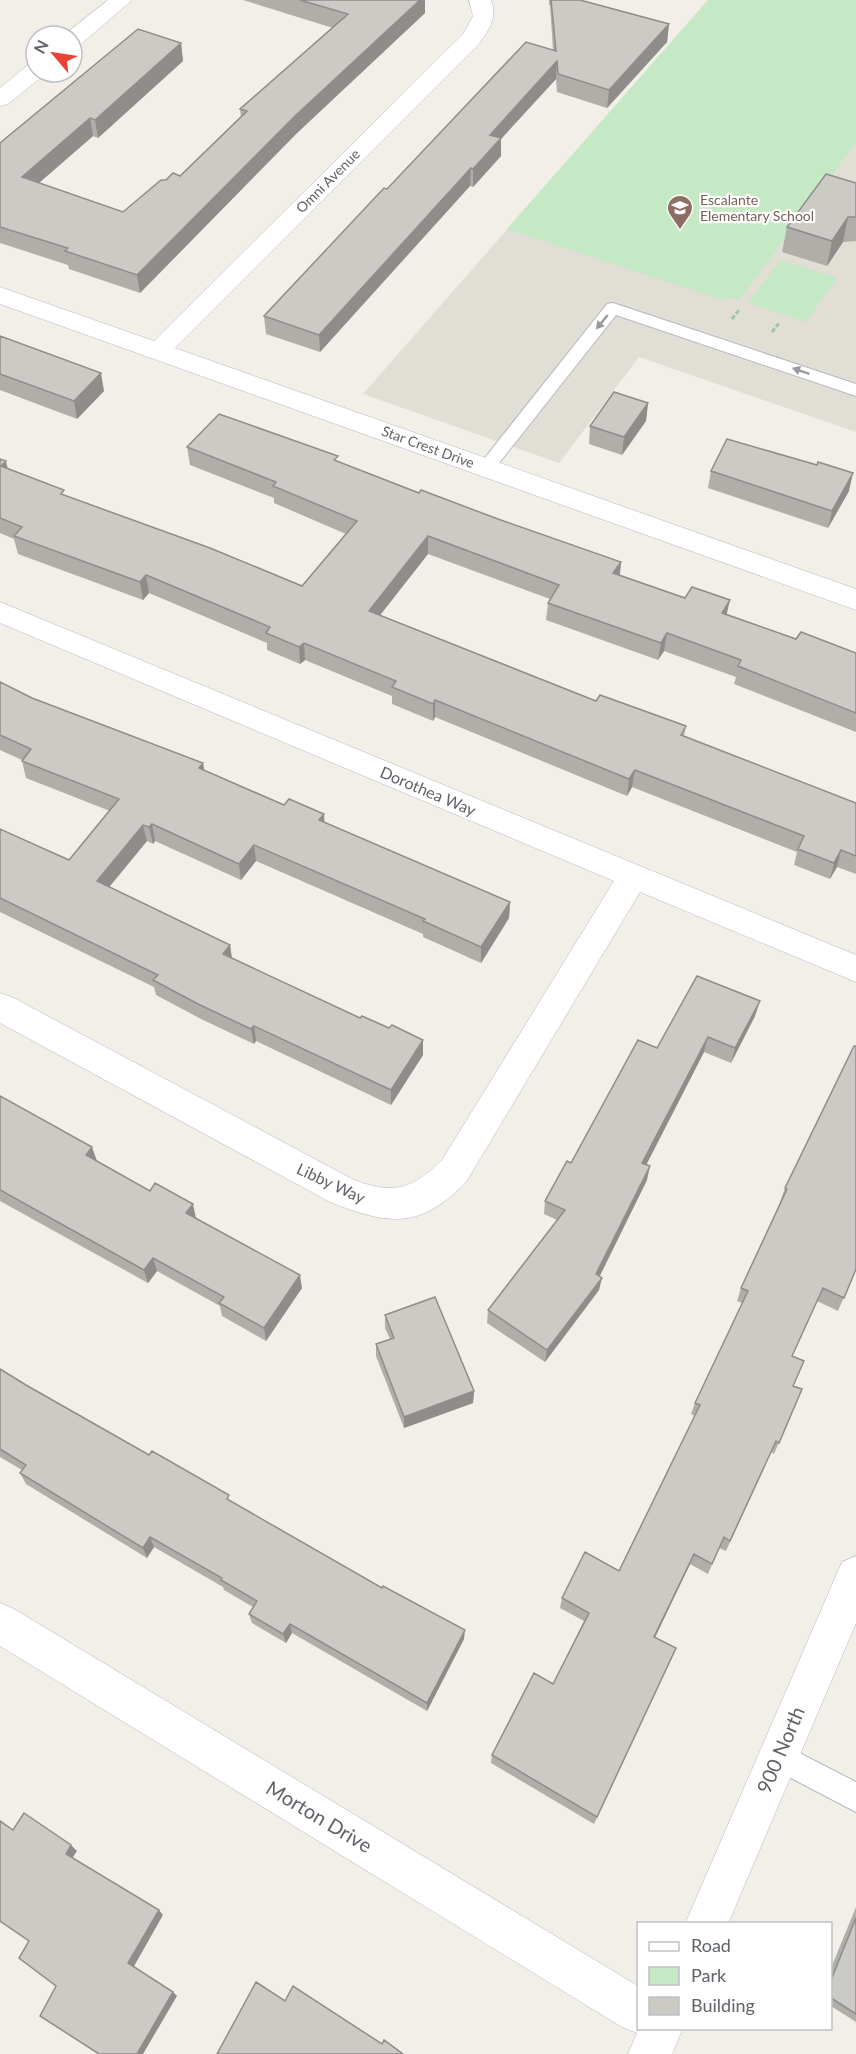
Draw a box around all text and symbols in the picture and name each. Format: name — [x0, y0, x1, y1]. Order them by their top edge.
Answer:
north arrow — [24, 24, 84, 84]
text: N — [29, 36, 52, 56]
street label: Omni Avenue — [292, 145, 363, 216]
place label: Escalante Elementary School — [700, 191, 814, 224]
school or university icon: Escalante Elementary School — [665, 193, 695, 231]
one-way arrow — [596, 315, 608, 330]
one-way arrow — [792, 366, 810, 376]
street label: Star Crest Drive — [380, 422, 477, 471]
street label: Dorothea Way — [377, 762, 480, 820]
street label: Libby Way — [294, 1158, 369, 1207]
street label: 900 North — [751, 1703, 809, 1797]
street label: Morton Drive — [262, 1775, 377, 1857]
legend — [637, 1922, 832, 2030]
text: Road — [691, 1934, 731, 1956]
text: Park — [691, 1964, 727, 1986]
text: Building — [691, 1994, 755, 2016]

